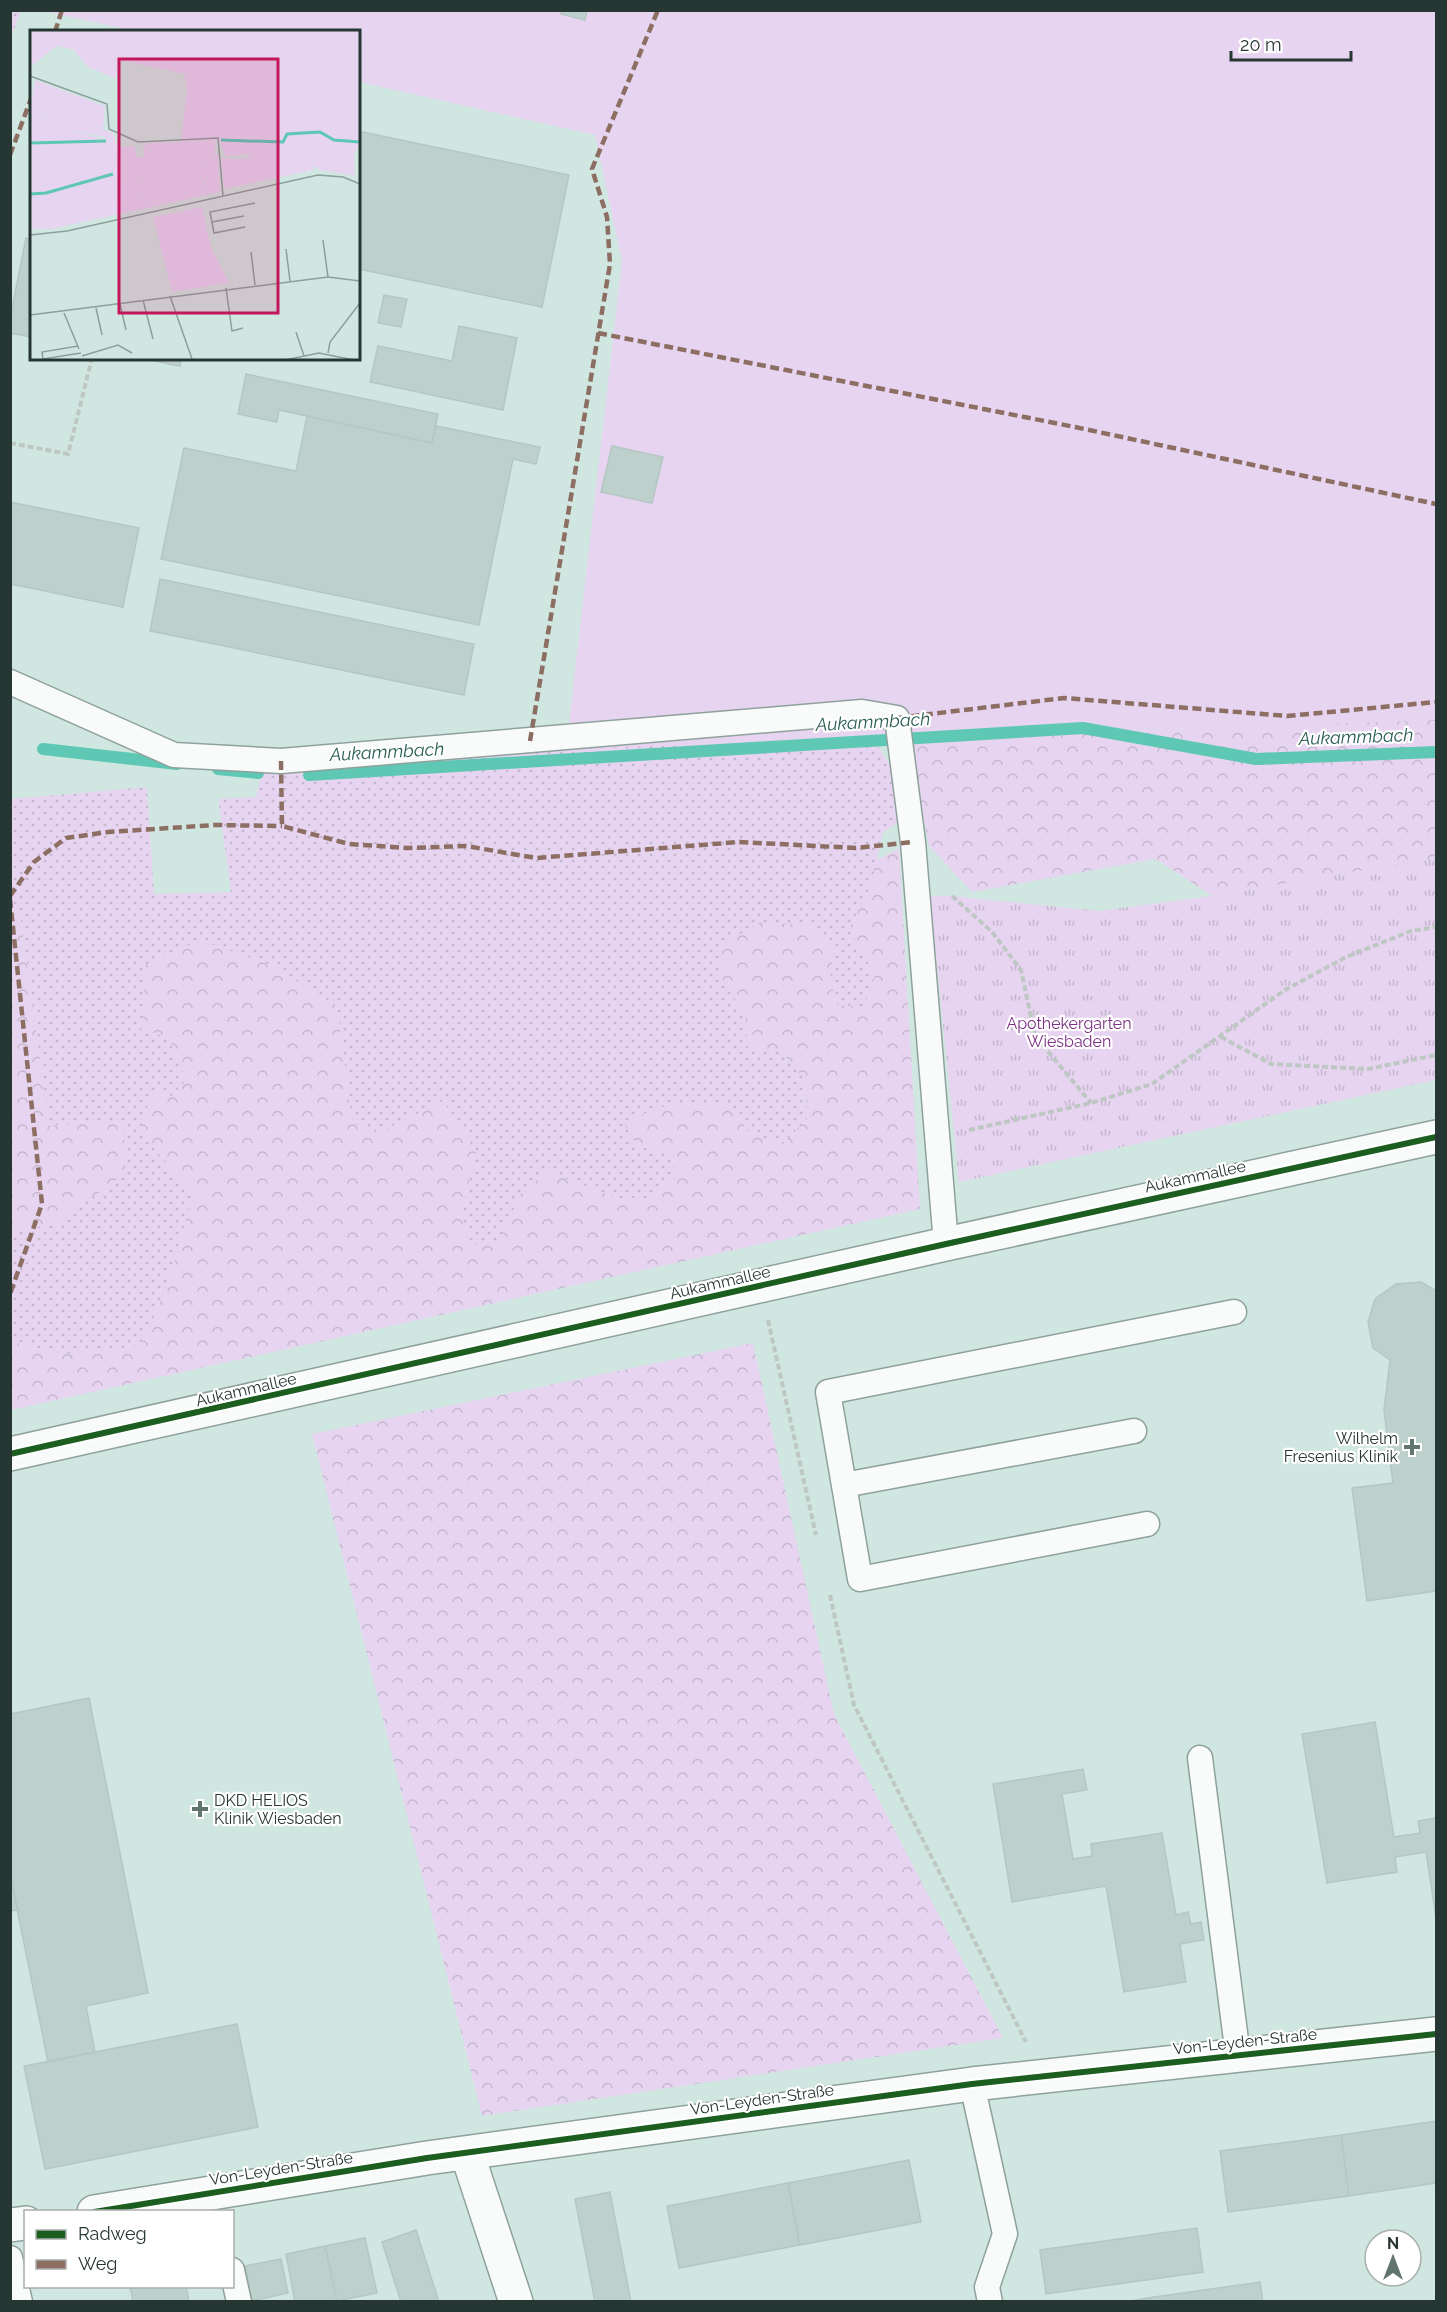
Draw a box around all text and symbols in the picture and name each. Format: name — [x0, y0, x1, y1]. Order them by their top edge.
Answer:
scale bar — [1231, 24, 1351, 62]
inset map — [30, 30, 360, 360]
text: 20 m — [1240, 34, 1282, 55]
water label: Aukammbach — [814, 708, 931, 735]
water label: Aukammbach — [1297, 724, 1414, 749]
water label: Aukammbach — [328, 738, 445, 765]
park label: Apothekergarten Wiesbaden — [1006, 1014, 1132, 1051]
street label: Aukammallee — [1143, 1156, 1247, 1196]
street label: Aukammallee — [668, 1262, 772, 1303]
street label: Aukammallee — [194, 1369, 298, 1410]
place label: Wilhelm Fresenius Klinik — [1284, 1429, 1399, 1466]
marker: Wilhelm Fresenius Klinik — [1403, 1438, 1421, 1456]
place label: DKD HELIOS Klinik Wiesbaden — [214, 1791, 342, 1828]
marker: DKD HELIOS Klinik Wiesbaden — [191, 1800, 209, 1818]
street label: Von-Leyden-Straße — [1172, 2024, 1318, 2059]
street label: Von-Leyden-Straße — [689, 2080, 835, 2119]
street label: Von-Leyden-Straße — [208, 2148, 354, 2189]
legend — [24, 2210, 234, 2288]
text: Radweg — [78, 2223, 147, 2244]
north arrow — [1363, 2228, 1423, 2288]
text: N — [1387, 2234, 1399, 2253]
text: Weg — [78, 2253, 117, 2274]

